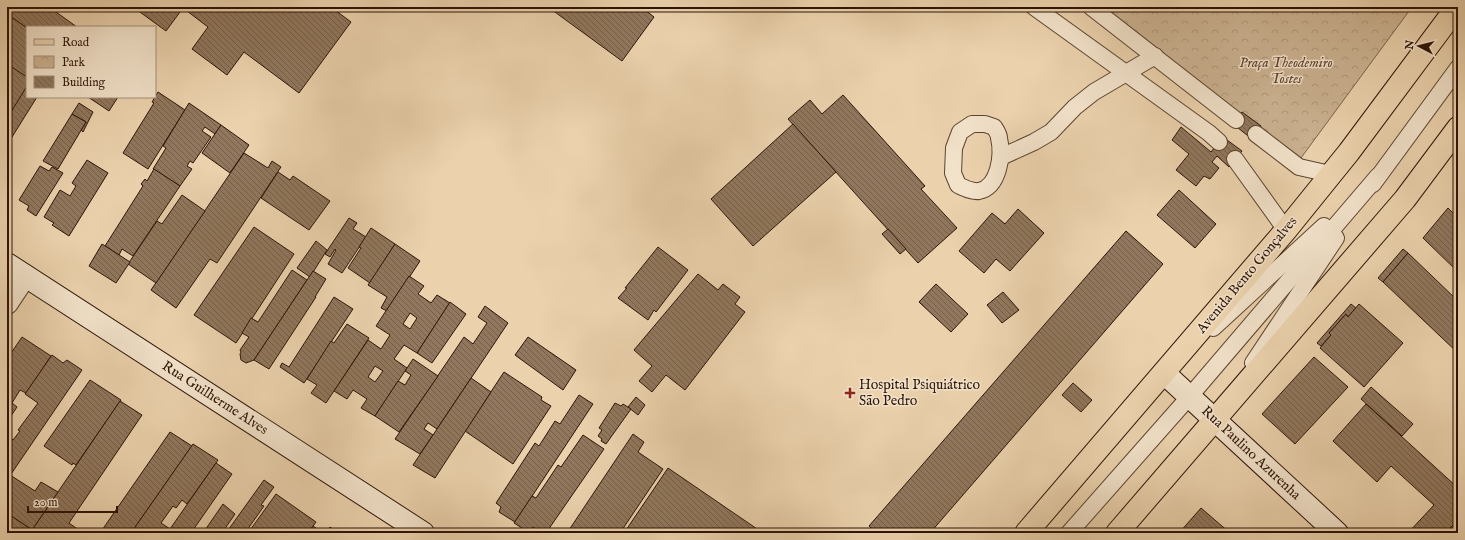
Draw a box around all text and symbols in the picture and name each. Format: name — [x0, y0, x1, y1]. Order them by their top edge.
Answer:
legend — [26, 26, 156, 98]
north arrow — [1399, 26, 1439, 66]
text: Road — [62, 35, 90, 50]
text: N — [1402, 39, 1418, 51]
park label: Praça Theodemiro Tostes — [1239, 54, 1333, 88]
text: Park — [62, 55, 85, 70]
text: Building — [62, 75, 106, 90]
street label: Avenida Bento Gonçalves — [1192, 213, 1301, 338]
street label: Rua Guilherme Alves — [159, 357, 271, 439]
place label: Hospital Psiquiátrico São Pedro — [859, 376, 981, 410]
marker: Hospital Psiquiátrico São Pedro — [844, 387, 856, 399]
street label: Rua Paulino Azurenha — [1197, 402, 1305, 504]
scale bar — [28, 488, 117, 514]
text: 20 m — [34, 495, 57, 510]

